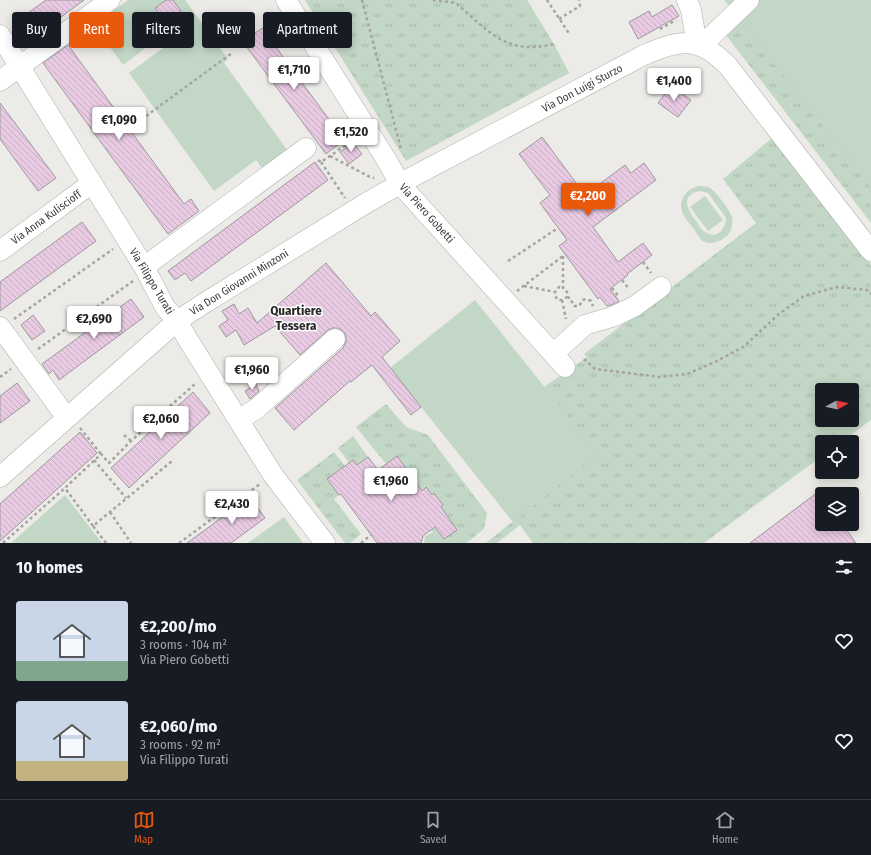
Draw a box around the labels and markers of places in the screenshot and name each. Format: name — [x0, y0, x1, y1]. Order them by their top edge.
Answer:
pin: €1,710 — [261, 57, 327, 91]
pin: €1,400 — [641, 68, 707, 102]
pin: €1,090 — [86, 107, 152, 141]
pin: €1,520 — [318, 119, 384, 153]
pin: €2,200 — [555, 183, 621, 217]
pin: €2,690 — [61, 306, 127, 340]
pin: €1,960 — [219, 357, 285, 391]
pin: €2,060 — [128, 406, 194, 440]
pin: €1,960 — [358, 468, 424, 502]
pin: €2,430 — [199, 491, 265, 525]

